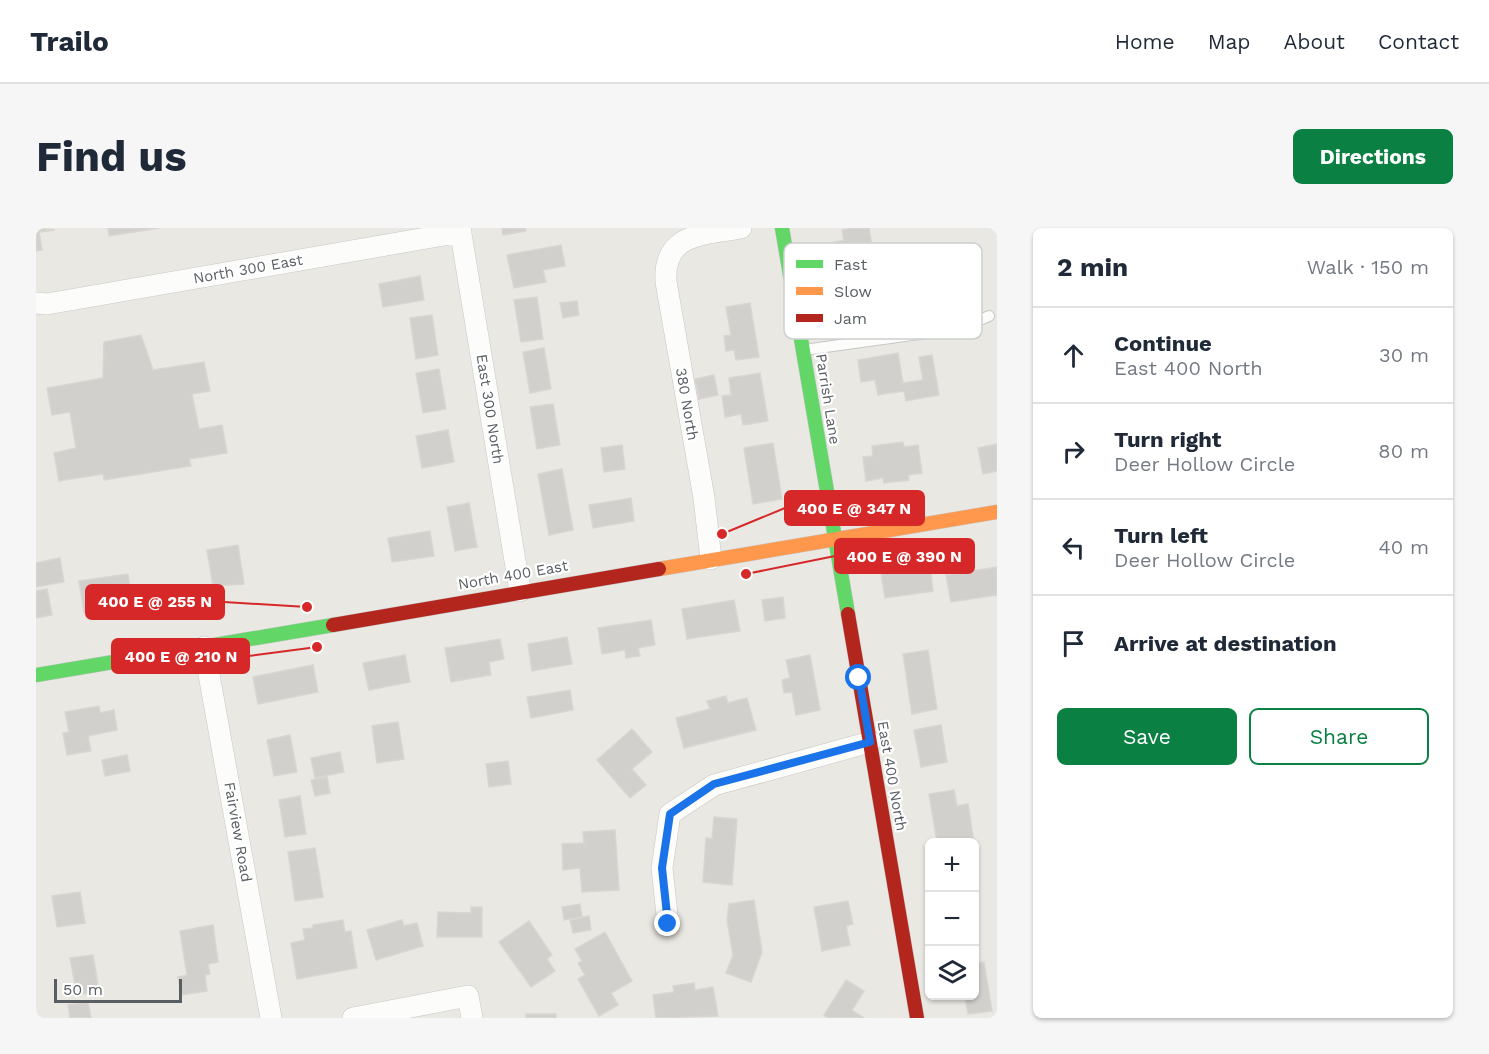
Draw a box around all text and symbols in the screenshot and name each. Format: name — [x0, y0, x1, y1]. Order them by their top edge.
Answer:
text: Trailo — [30, 25, 109, 58]
text: Home — [1115, 29, 1175, 54]
text: Map — [1208, 29, 1251, 54]
text: About — [1284, 29, 1345, 54]
text: Contact — [1378, 29, 1459, 54]
button: Directions — [1293, 129, 1453, 184]
text: Find us — [36, 132, 187, 181]
legend — [784, 243, 982, 339]
street label: North 300 East — [192, 250, 305, 288]
text: 2 min — [1057, 252, 1128, 282]
text: Fast — [834, 255, 867, 274]
text: Walk · 150 m — [1307, 255, 1429, 279]
text: Slow — [834, 282, 872, 301]
text: Jam — [834, 309, 867, 328]
text: Continue — [1114, 331, 1212, 356]
icon: ahead — [1057, 339, 1090, 372]
text: 30 m — [1379, 343, 1429, 367]
street label: Parrish Lane — [812, 352, 844, 446]
street label: East 300 North — [472, 353, 508, 465]
text: East 400 North — [1114, 356, 1263, 380]
street label: 380 North — [672, 366, 702, 442]
text: Turn right — [1114, 427, 1221, 452]
icon: right — [1057, 435, 1090, 468]
text: 80 m — [1378, 439, 1429, 463]
text: Deer Hollow Circle — [1114, 452, 1295, 476]
callout: 400 E @ 347 N — [785, 491, 924, 525]
text: 400 E @ 347 N — [797, 499, 911, 518]
text: Turn left — [1114, 523, 1208, 548]
icon: left — [1057, 531, 1090, 564]
text: 40 m — [1378, 535, 1429, 559]
callout: 400 E @ 390 N — [835, 539, 974, 573]
text: 400 E @ 390 N — [846, 547, 962, 566]
text: Deer Hollow Circle — [1114, 548, 1295, 572]
street label: North 400 East — [457, 556, 570, 594]
callout: 400 E @ 255 N — [86, 585, 224, 619]
text: 400 E @ 255 N — [98, 592, 212, 611]
icon: arrive — [1057, 627, 1090, 660]
text: Arrive at destination — [1114, 631, 1337, 656]
callout: 400 E @ 210 N — [112, 639, 249, 673]
text: 400 E @ 210 N — [125, 647, 237, 666]
route start — [845, 664, 871, 690]
button: Save — [1057, 708, 1237, 765]
button: Share — [1249, 708, 1429, 765]
street label: East 400 North — [873, 720, 911, 832]
street label: Fairview Road — [220, 781, 256, 883]
map controls — [925, 838, 979, 1000]
button: + — [925, 838, 979, 892]
button: − — [925, 892, 979, 946]
route end — [654, 910, 680, 936]
button: layers — [925, 946, 979, 1000]
scale bar — [54, 976, 182, 1004]
text: 50 m — [63, 980, 103, 999]

